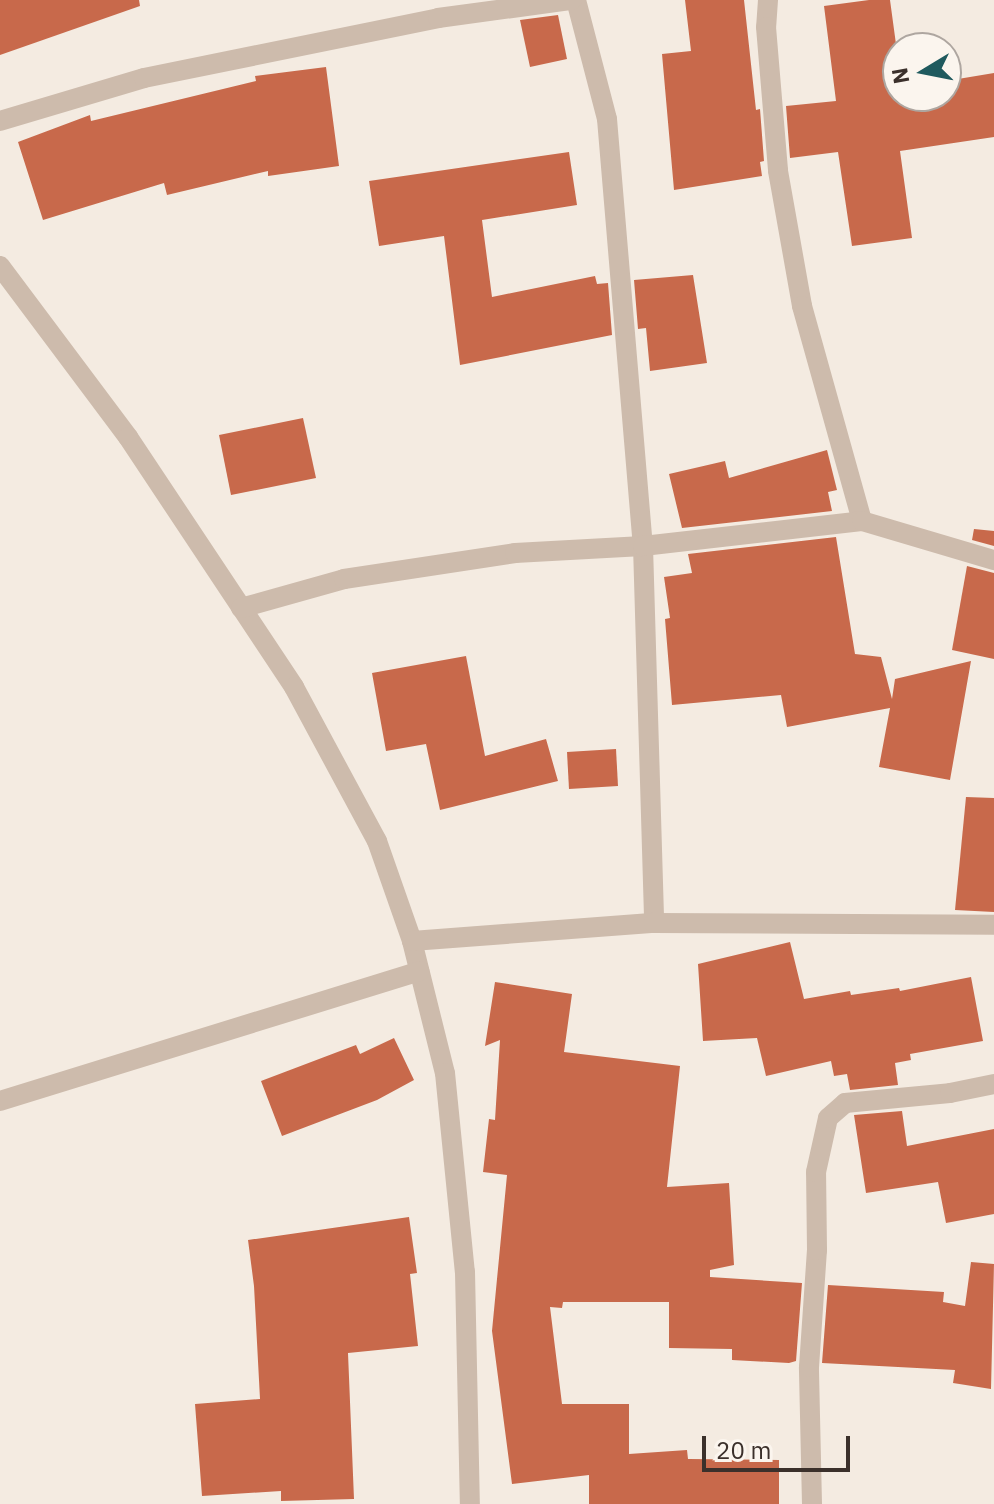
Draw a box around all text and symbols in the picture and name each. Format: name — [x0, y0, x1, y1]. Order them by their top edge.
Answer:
north arrow — [882, 32, 962, 112]
text: N — [884, 66, 916, 86]
scale bar — [706, 1420, 854, 1470]
text: 20 m — [716, 1434, 771, 1466]

